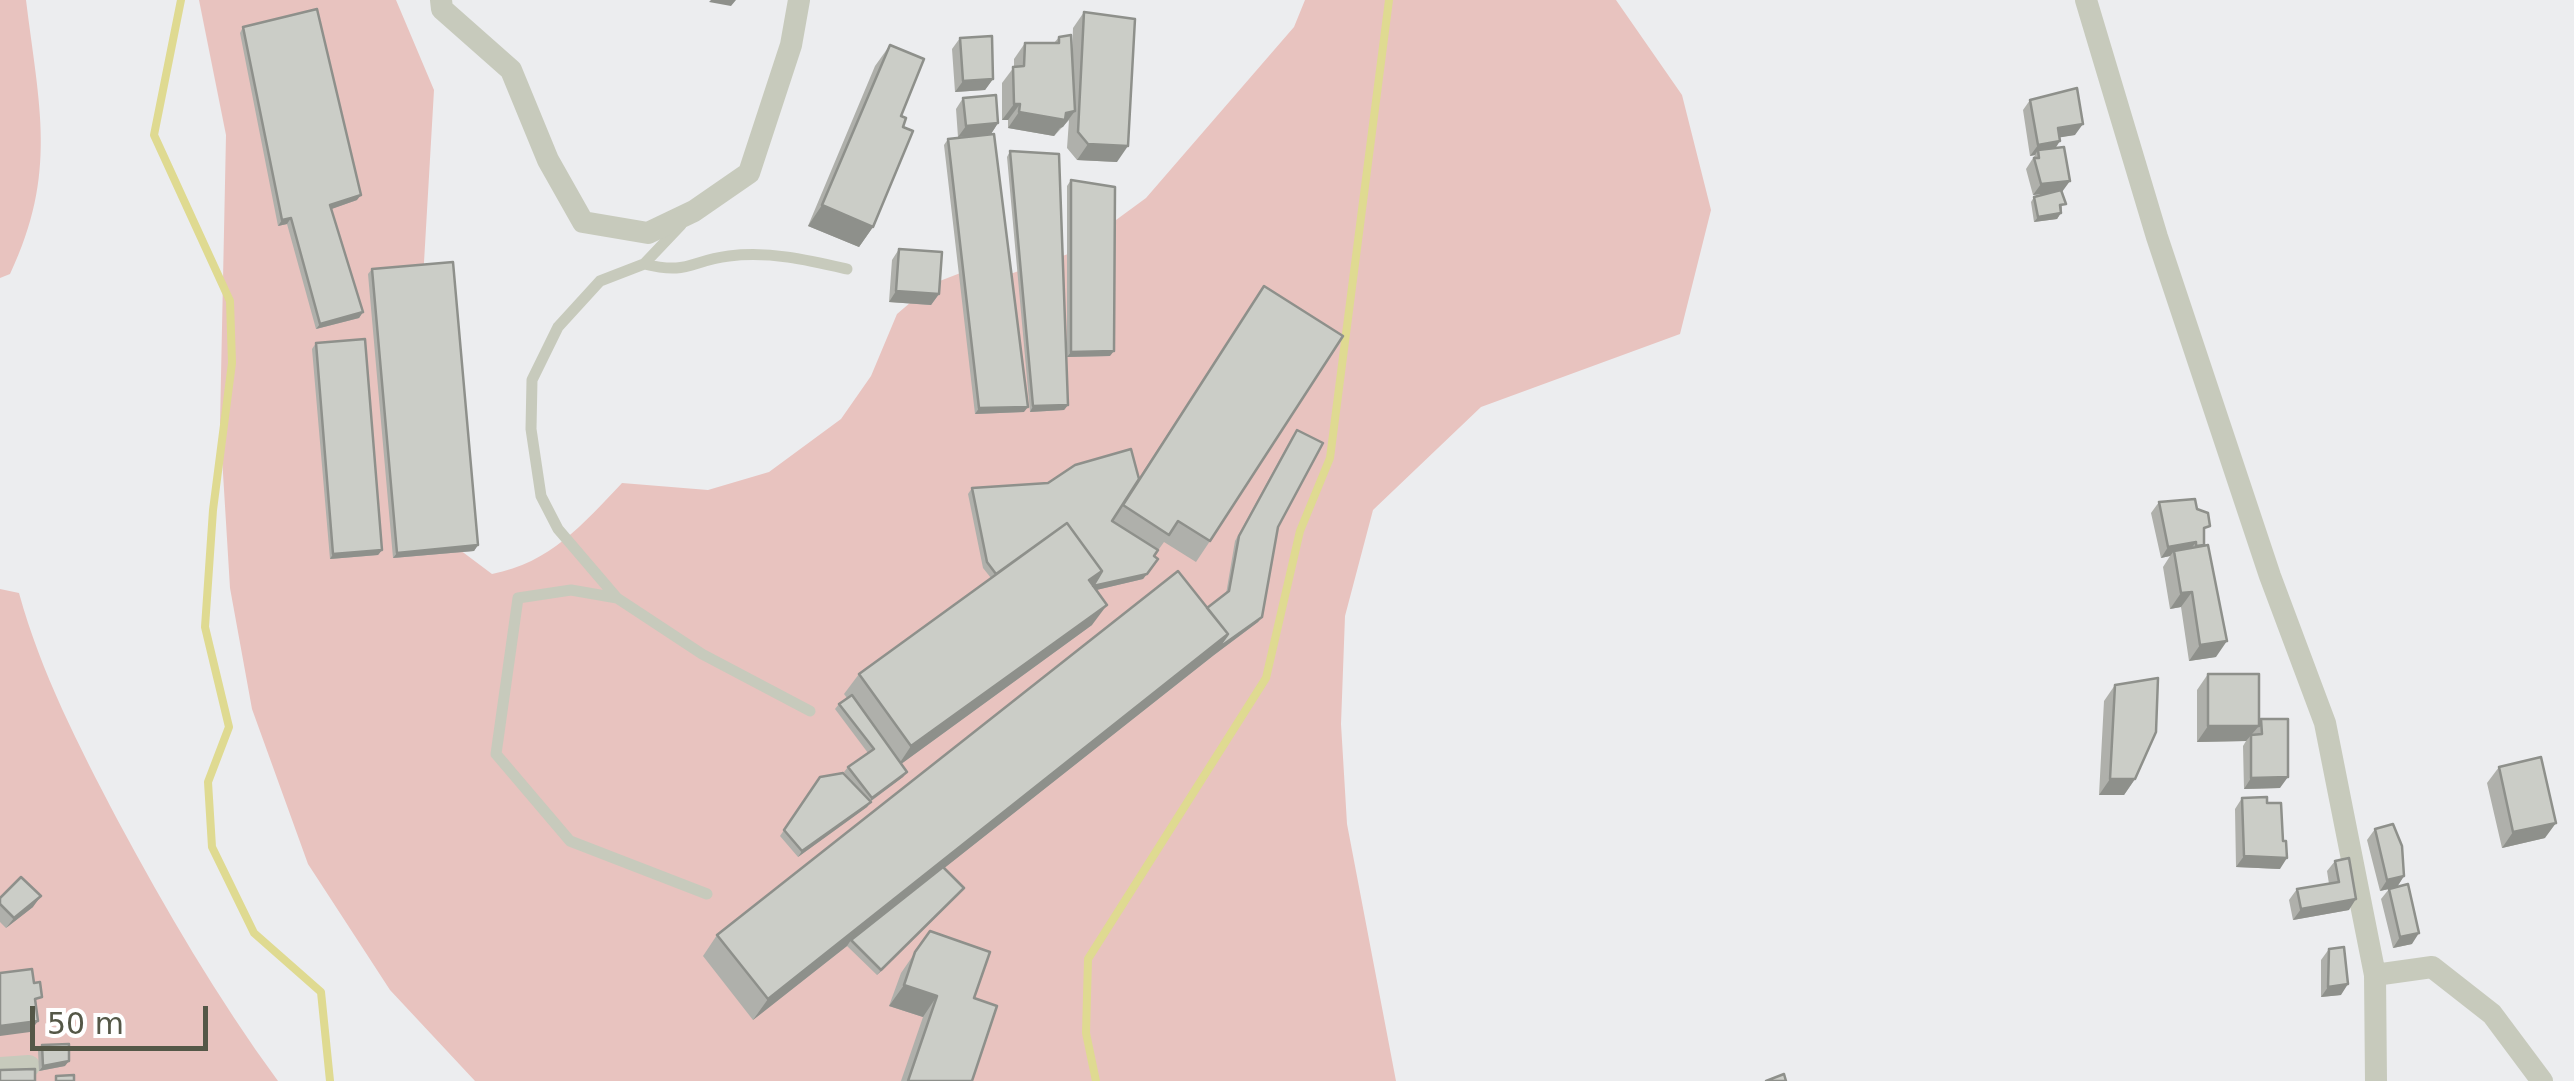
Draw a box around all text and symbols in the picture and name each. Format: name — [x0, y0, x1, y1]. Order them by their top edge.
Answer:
scale bar — [35, 986, 212, 1048]
text: 50 m — [47, 1006, 124, 1041]

